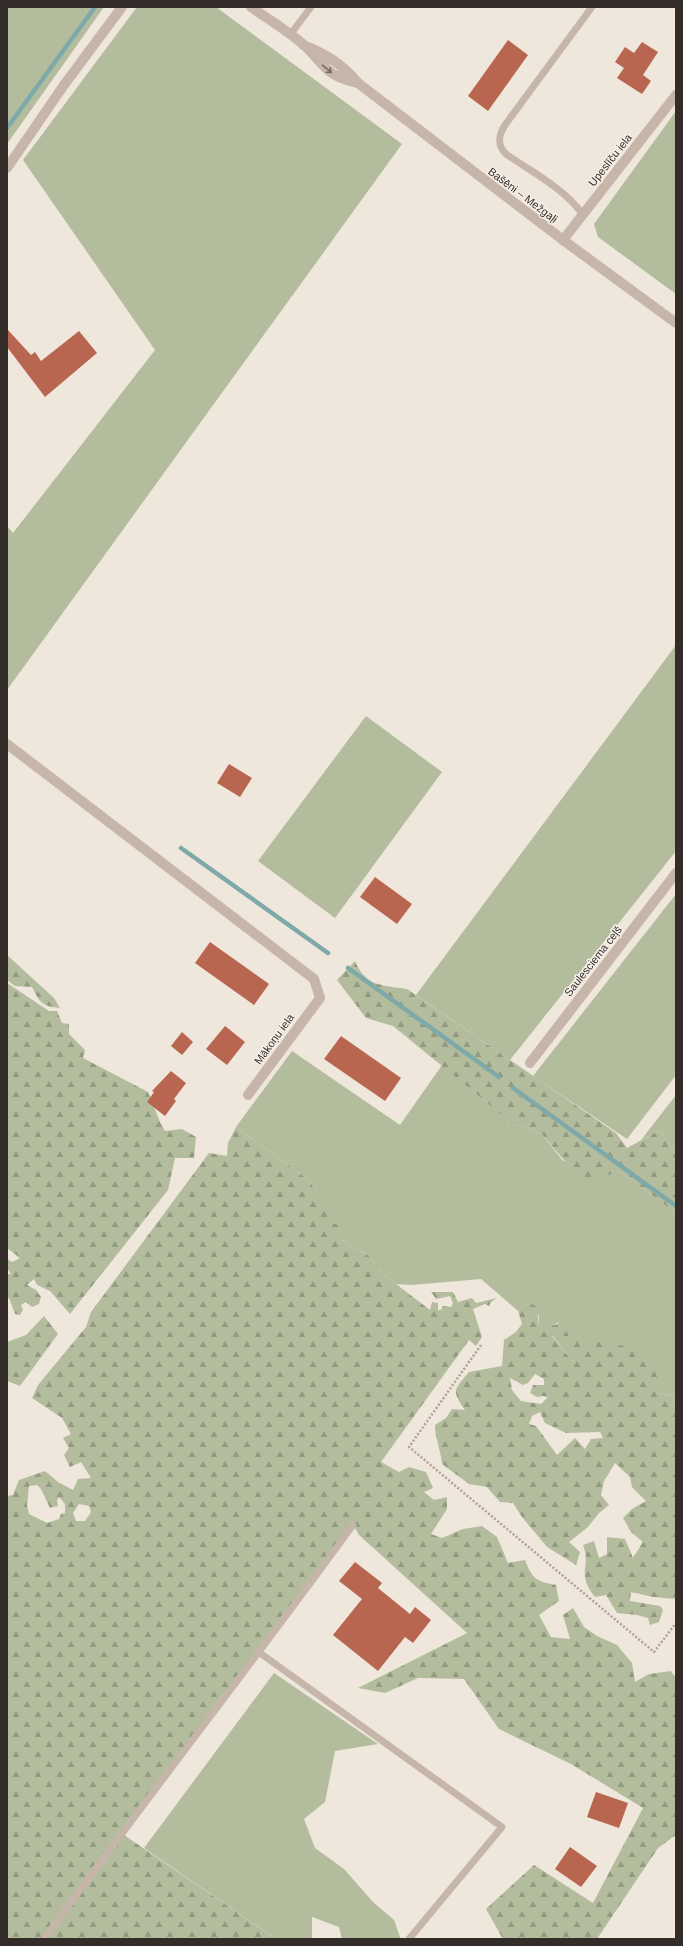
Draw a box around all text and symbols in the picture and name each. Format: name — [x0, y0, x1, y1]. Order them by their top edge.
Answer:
one-way arrow — [322, 65, 332, 74]
street label: Upeslīču iela — [586, 131, 635, 189]
street label: Bašēni – Mežgaļi — [486, 165, 560, 225]
street label: Saulesciema ceļš — [562, 923, 624, 998]
street label: Mākoņu iela — [252, 1011, 297, 1067]

